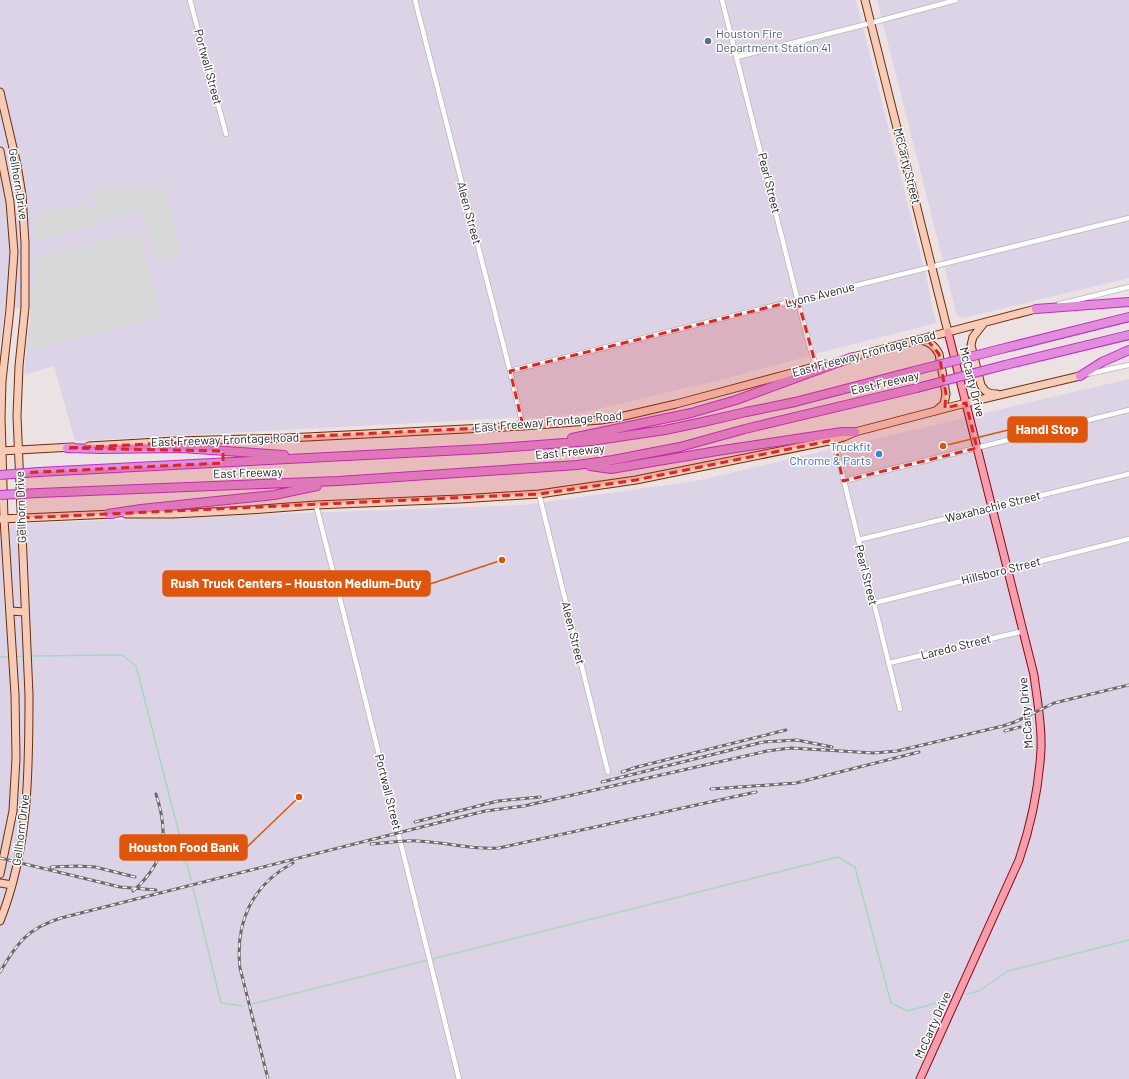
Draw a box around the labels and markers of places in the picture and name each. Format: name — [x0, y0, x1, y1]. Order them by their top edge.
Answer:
place label: Houston Fire Department Station 41 — [716, 26, 831, 54]
marker: Houston Fire Department Station 41 — [703, 36, 713, 46]
callout: Handi Stop — [1008, 417, 1087, 442]
place label: Truckfit Chrome & Parts — [790, 439, 871, 467]
marker: Truckfit Chrome & Parts — [874, 449, 884, 459]
callout: Rush Truck Centers – Houston Medium-Duty — [163, 571, 430, 596]
callout: Houston Food Bank — [120, 835, 247, 860]

